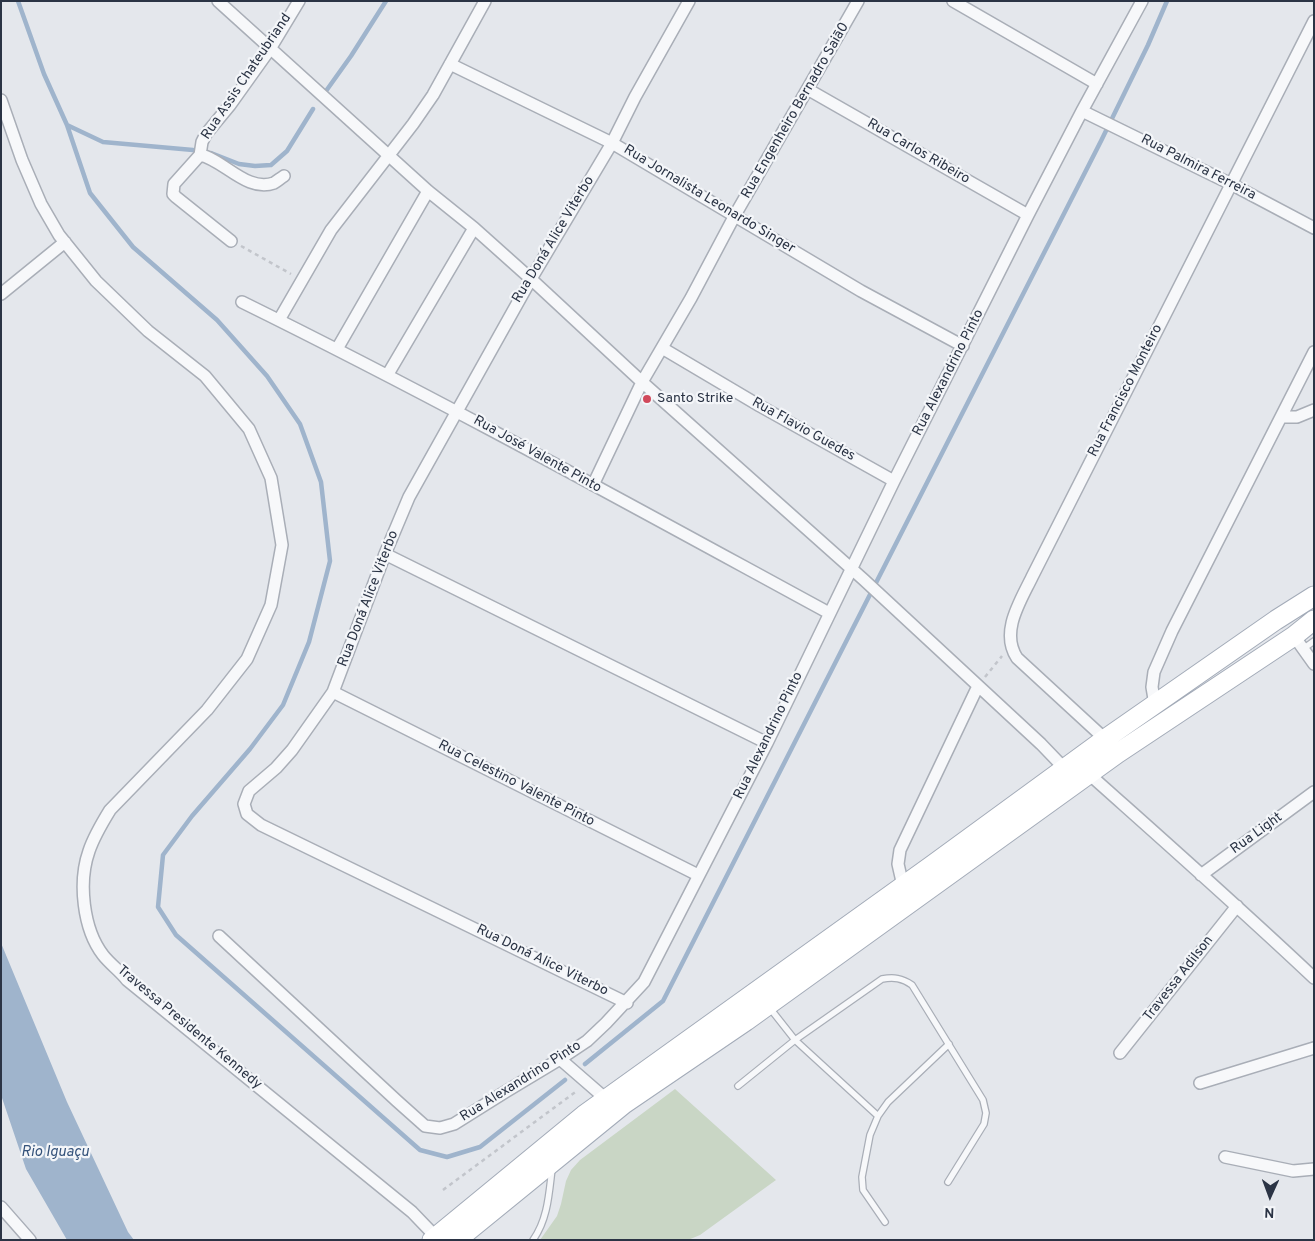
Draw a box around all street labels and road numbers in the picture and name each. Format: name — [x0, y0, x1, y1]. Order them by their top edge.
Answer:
street label: Rua Assis Chateubriand — [198, 11, 296, 143]
street label: Rua Engenheiro Bernadro Saiā0 — [739, 20, 853, 202]
street label: Rua Carlos Ribeiro — [864, 116, 972, 188]
street label: Rua Palmira Ferreira — [1138, 132, 1258, 204]
street label: Rua Jornalista Leonardo Singer — [620, 142, 798, 258]
street label: Rua Doná Alice Viterbo — [509, 174, 599, 306]
street label: Rua Alexandrino Pinto — [910, 307, 988, 439]
street label: Rua Francisco Monteiro — [1085, 322, 1167, 460]
street label: Rua Flavio Guedes — [748, 395, 858, 465]
street label: Rua José Valente Pinto — [470, 413, 604, 497]
street label: Rua Doná Alice Viterbo — [335, 528, 403, 670]
street label: Rua Alexandrino Pinto — [731, 670, 807, 802]
street label: Rua Celestino Valente Pinto — [435, 737, 597, 831]
street label: Rua Light — [1228, 810, 1286, 858]
street label: Rua Doná Alice Viterbo — [473, 922, 611, 1000]
street label: Travessa Adilson — [1140, 933, 1218, 1025]
street label: Travessa Presidente Kennedy — [113, 962, 265, 1094]
street label: Rua Alexandrino Pinto — [457, 1038, 585, 1126]

